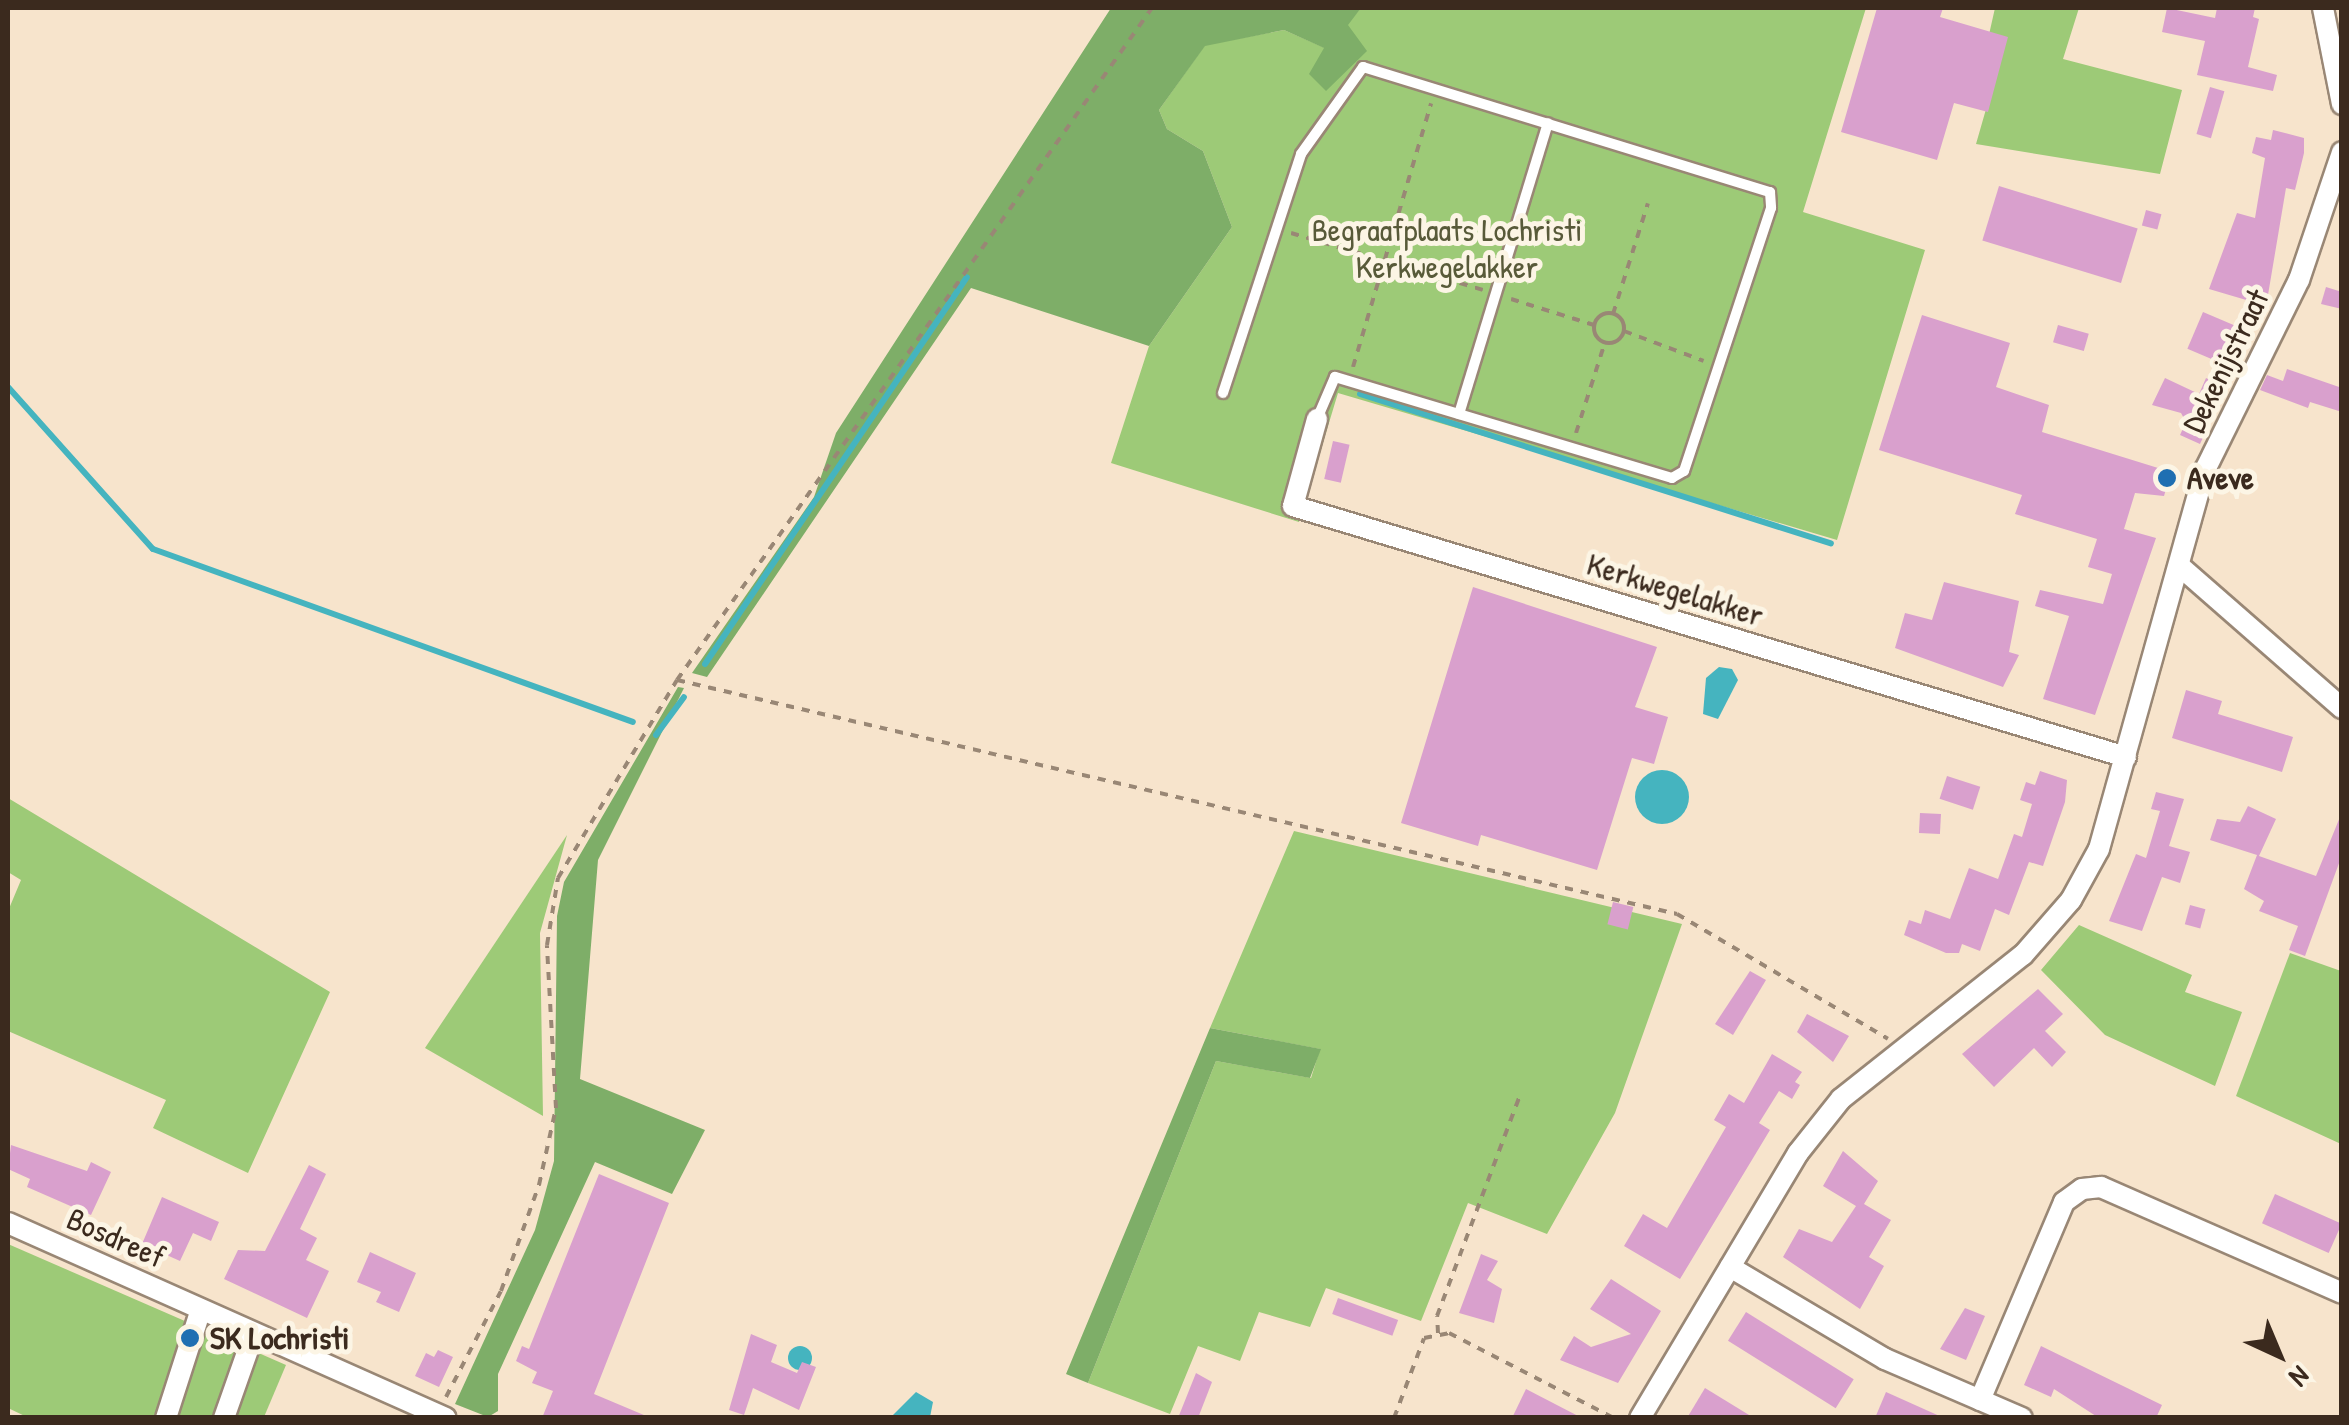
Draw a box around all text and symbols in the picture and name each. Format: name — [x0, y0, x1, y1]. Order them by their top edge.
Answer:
park label: Begraafplaats Lochristi Kerkwegelakker — [1312, 212, 1582, 287]
street label: Dekenijstraat — [2175, 283, 2277, 439]
place label: Aveve — [2187, 459, 2254, 497]
marker: Aveve — [2156, 467, 2178, 489]
street label: Kerkwegelakker — [1582, 545, 1768, 635]
street label: Bosdreef — [61, 1199, 171, 1277]
north arrow — [2229, 1305, 2329, 1405]
place label: SK Lochristi — [210, 1319, 349, 1357]
marker: SK Lochristi — [179, 1327, 201, 1349]
text: N — [2281, 1358, 2318, 1395]

